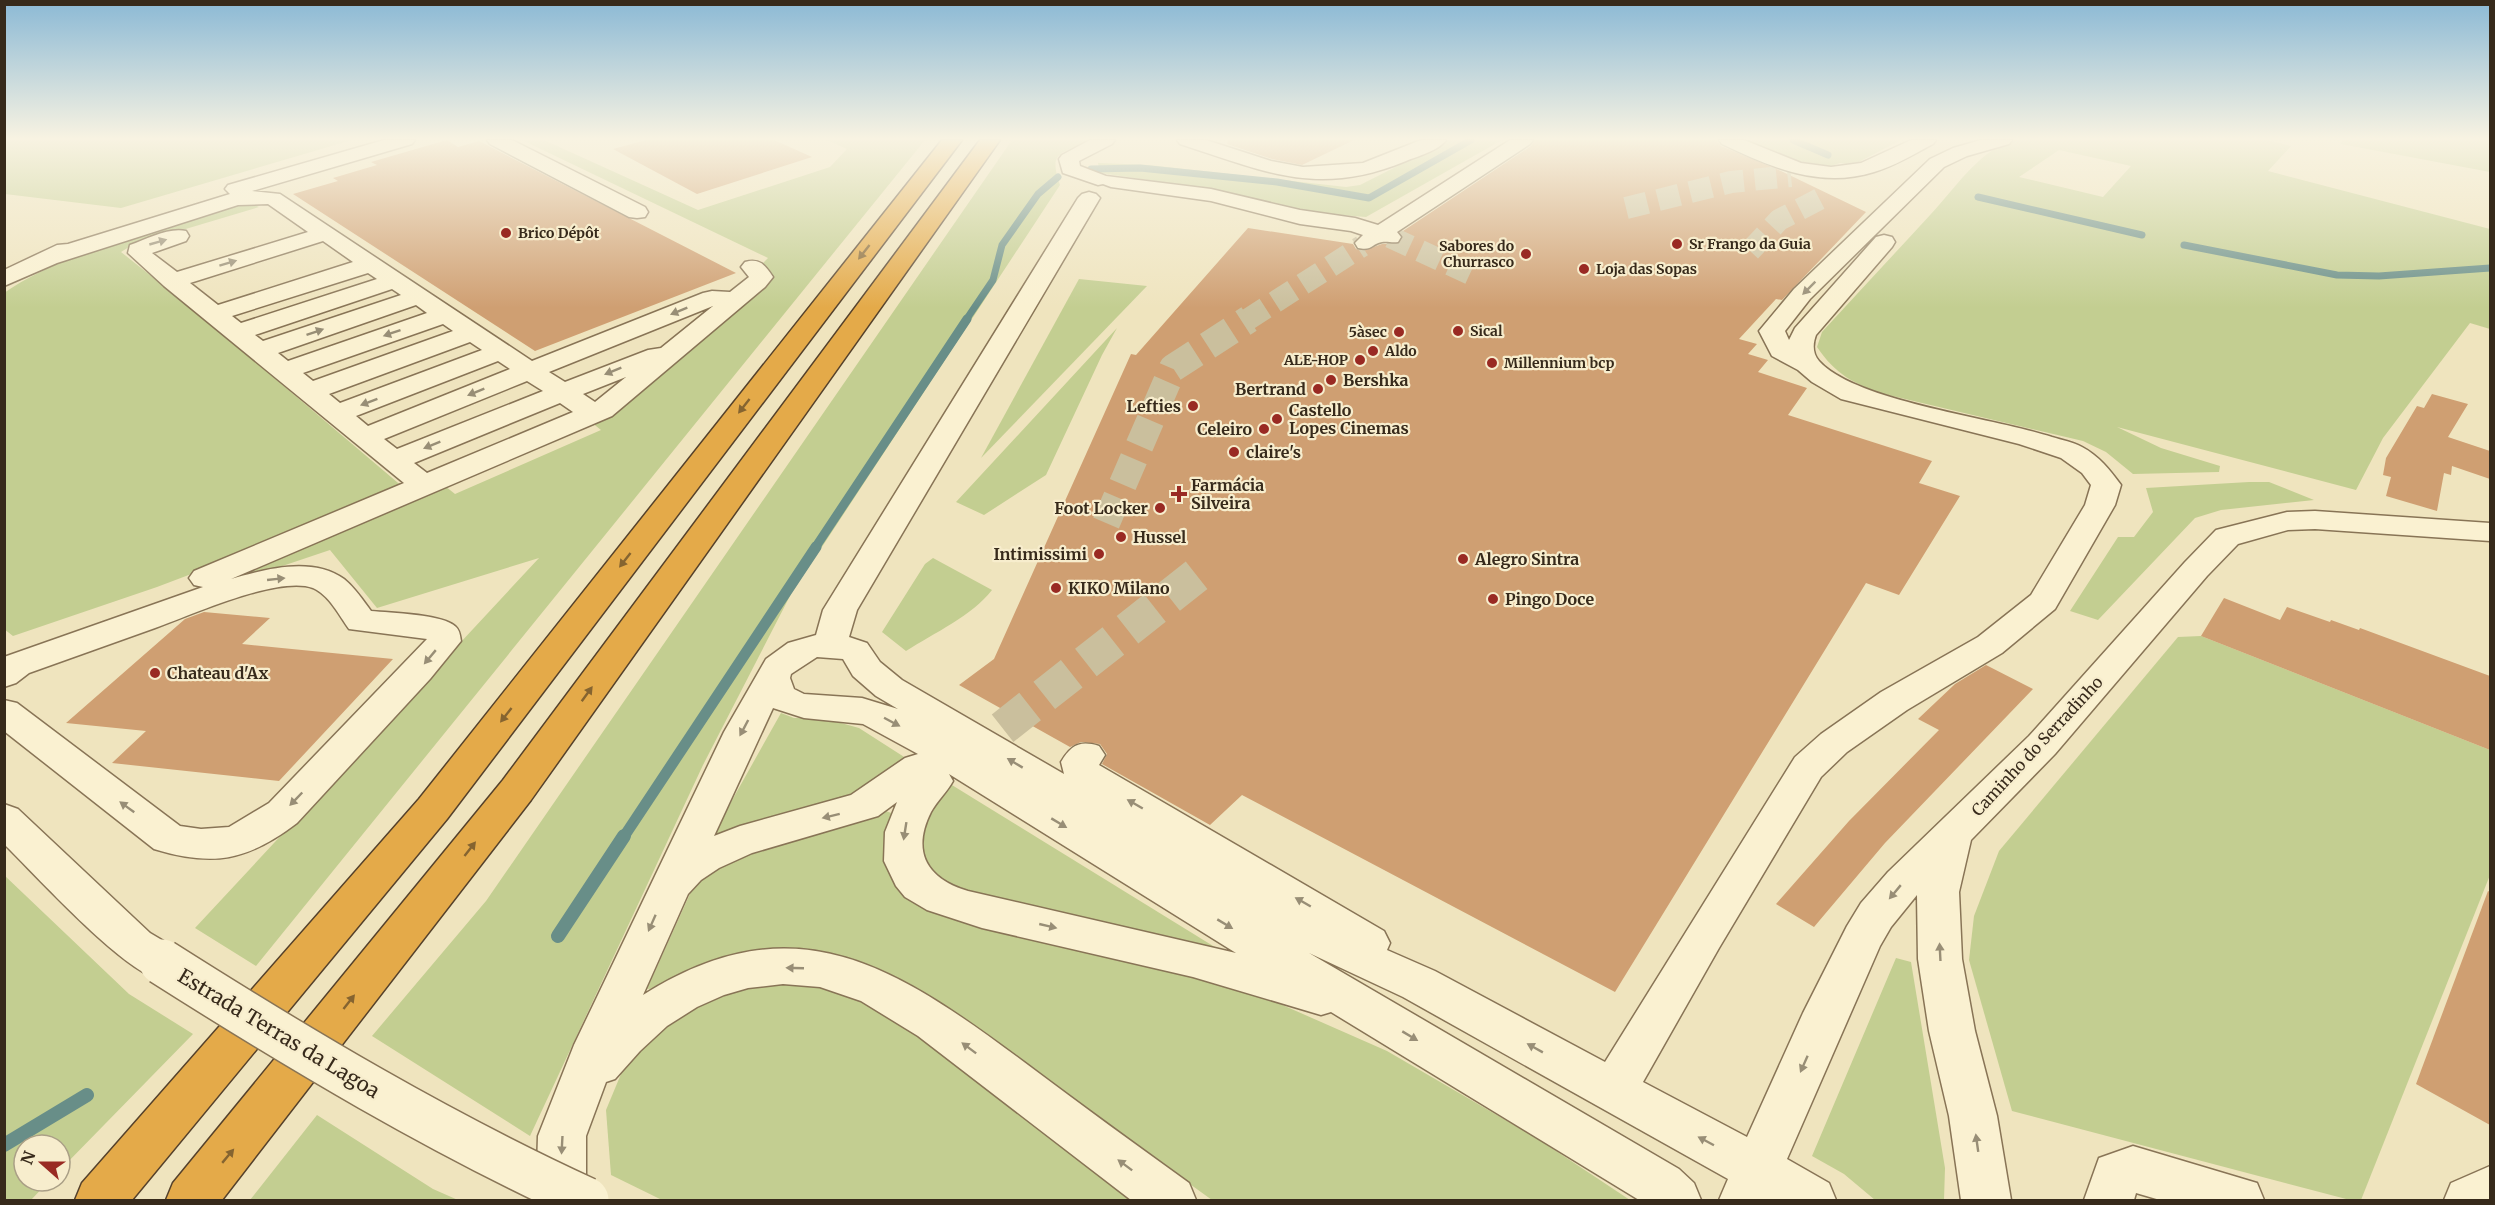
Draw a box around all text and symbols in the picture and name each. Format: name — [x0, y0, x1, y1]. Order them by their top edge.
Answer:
place label: Brico Dépôt — [518, 224, 600, 242]
marker: Brico Dépôt — [499, 226, 513, 240]
place label: Sr Frango da Guia — [1689, 235, 1811, 253]
one-way arrow — [150, 237, 168, 246]
place label: Sabores do Churrasco — [1439, 237, 1514, 271]
marker: Sr Frango da Guia — [1670, 237, 1684, 251]
one-way arrow — [859, 245, 871, 260]
marker: Sabores do Churrasco — [1519, 247, 1533, 261]
one-way arrow — [219, 258, 237, 267]
place label: Loja das Sopas — [1596, 260, 1697, 278]
marker: Loja das Sopas — [1577, 262, 1591, 276]
one-way arrow — [1802, 281, 1816, 295]
one-way arrow — [670, 307, 688, 317]
place label: Sical — [1470, 322, 1503, 340]
place label: 5àsec — [1349, 323, 1387, 341]
marker: Sical — [1451, 324, 1465, 338]
marker: 5àsec — [1392, 325, 1406, 339]
one-way arrow — [306, 327, 324, 337]
one-way arrow — [383, 329, 401, 339]
place label: Aldo — [1384, 342, 1417, 360]
marker: Aldo — [1366, 344, 1380, 358]
place label: ALE-HOP — [1283, 351, 1348, 369]
marker: ALE-HOP — [1353, 353, 1367, 367]
place label: Millennium bcp — [1504, 354, 1614, 372]
marker: Millennium bcp — [1485, 356, 1499, 370]
one-way arrow — [603, 366, 621, 376]
place label: Bershka — [1343, 370, 1409, 390]
marker: Bershka — [1324, 373, 1338, 387]
place label: Bertrand — [1235, 379, 1306, 399]
marker: Bertrand — [1311, 382, 1325, 396]
one-way arrow — [467, 387, 485, 397]
place label: Lefties — [1127, 396, 1181, 416]
one-way arrow — [359, 397, 377, 407]
one-way arrow — [739, 399, 751, 414]
marker: Lefties — [1186, 399, 1200, 413]
place label: Castello Lopes Cinemas — [1289, 400, 1409, 438]
marker: Castello Lopes Cinemas — [1270, 412, 1284, 426]
place label: Celeiro — [1197, 419, 1252, 439]
marker: Celeiro — [1257, 422, 1271, 436]
one-way arrow — [423, 441, 441, 450]
place label: claire's — [1246, 442, 1301, 462]
marker: claire's — [1227, 445, 1241, 459]
place label: Farmácia Silveira — [1191, 475, 1264, 513]
marker: Farmácia Silveira — [1172, 487, 1186, 501]
place label: Foot Locker — [1054, 498, 1149, 518]
marker: Foot Locker — [1153, 501, 1167, 515]
place label: Hussel — [1133, 527, 1186, 547]
marker: Hussel — [1114, 530, 1128, 544]
place label: Intimissimi — [994, 544, 1088, 564]
marker: Intimissimi — [1092, 547, 1106, 561]
place label: Alegro Sintra — [1474, 549, 1579, 569]
marker: Alegro Sintra — [1456, 552, 1470, 566]
one-way arrow — [619, 553, 631, 568]
one-way arrow — [267, 574, 286, 584]
place label: KIKO Milano — [1068, 578, 1170, 598]
marker: KIKO Milano — [1049, 581, 1063, 595]
place label: Pingo Doce — [1505, 589, 1594, 609]
marker: Pingo Doce — [1486, 592, 1500, 606]
one-way arrow — [424, 649, 437, 664]
place label: Chateau d'Ax — [167, 663, 268, 683]
marker: Chateau d'Ax — [148, 666, 162, 680]
street label: Caminho do Serradinho — [1967, 672, 2107, 820]
one-way arrow — [581, 686, 593, 701]
one-way arrow — [500, 707, 512, 722]
one-way arrow — [884, 717, 901, 727]
one-way arrow — [739, 720, 749, 737]
one-way arrow — [1006, 758, 1023, 768]
one-way arrow — [290, 792, 304, 806]
one-way arrow — [1127, 798, 1143, 809]
one-way arrow — [120, 801, 136, 813]
one-way arrow — [821, 812, 840, 822]
one-way arrow — [1051, 817, 1067, 828]
one-way arrow — [901, 821, 910, 840]
one-way arrow — [463, 842, 475, 857]
one-way arrow — [1889, 884, 1902, 899]
one-way arrow — [1294, 897, 1311, 907]
one-way arrow — [647, 915, 657, 933]
one-way arrow — [1217, 919, 1233, 930]
one-way arrow — [1039, 921, 1057, 931]
one-way arrow — [1935, 942, 1944, 961]
street label: Estrada Terras da Lagoa — [174, 963, 385, 1103]
one-way arrow — [785, 964, 804, 973]
one-way arrow — [343, 995, 355, 1010]
one-way arrow — [1402, 1031, 1418, 1042]
one-way arrow — [961, 1041, 977, 1054]
one-way arrow — [1526, 1043, 1543, 1053]
one-way arrow — [1799, 1055, 1809, 1073]
north arrow — [12, 1133, 72, 1193]
one-way arrow — [1973, 1133, 1982, 1152]
one-way arrow — [558, 1136, 567, 1155]
one-way arrow — [1698, 1136, 1715, 1146]
text: N — [16, 1148, 40, 1167]
one-way arrow — [222, 1148, 234, 1163]
one-way arrow — [1117, 1160, 1132, 1172]

